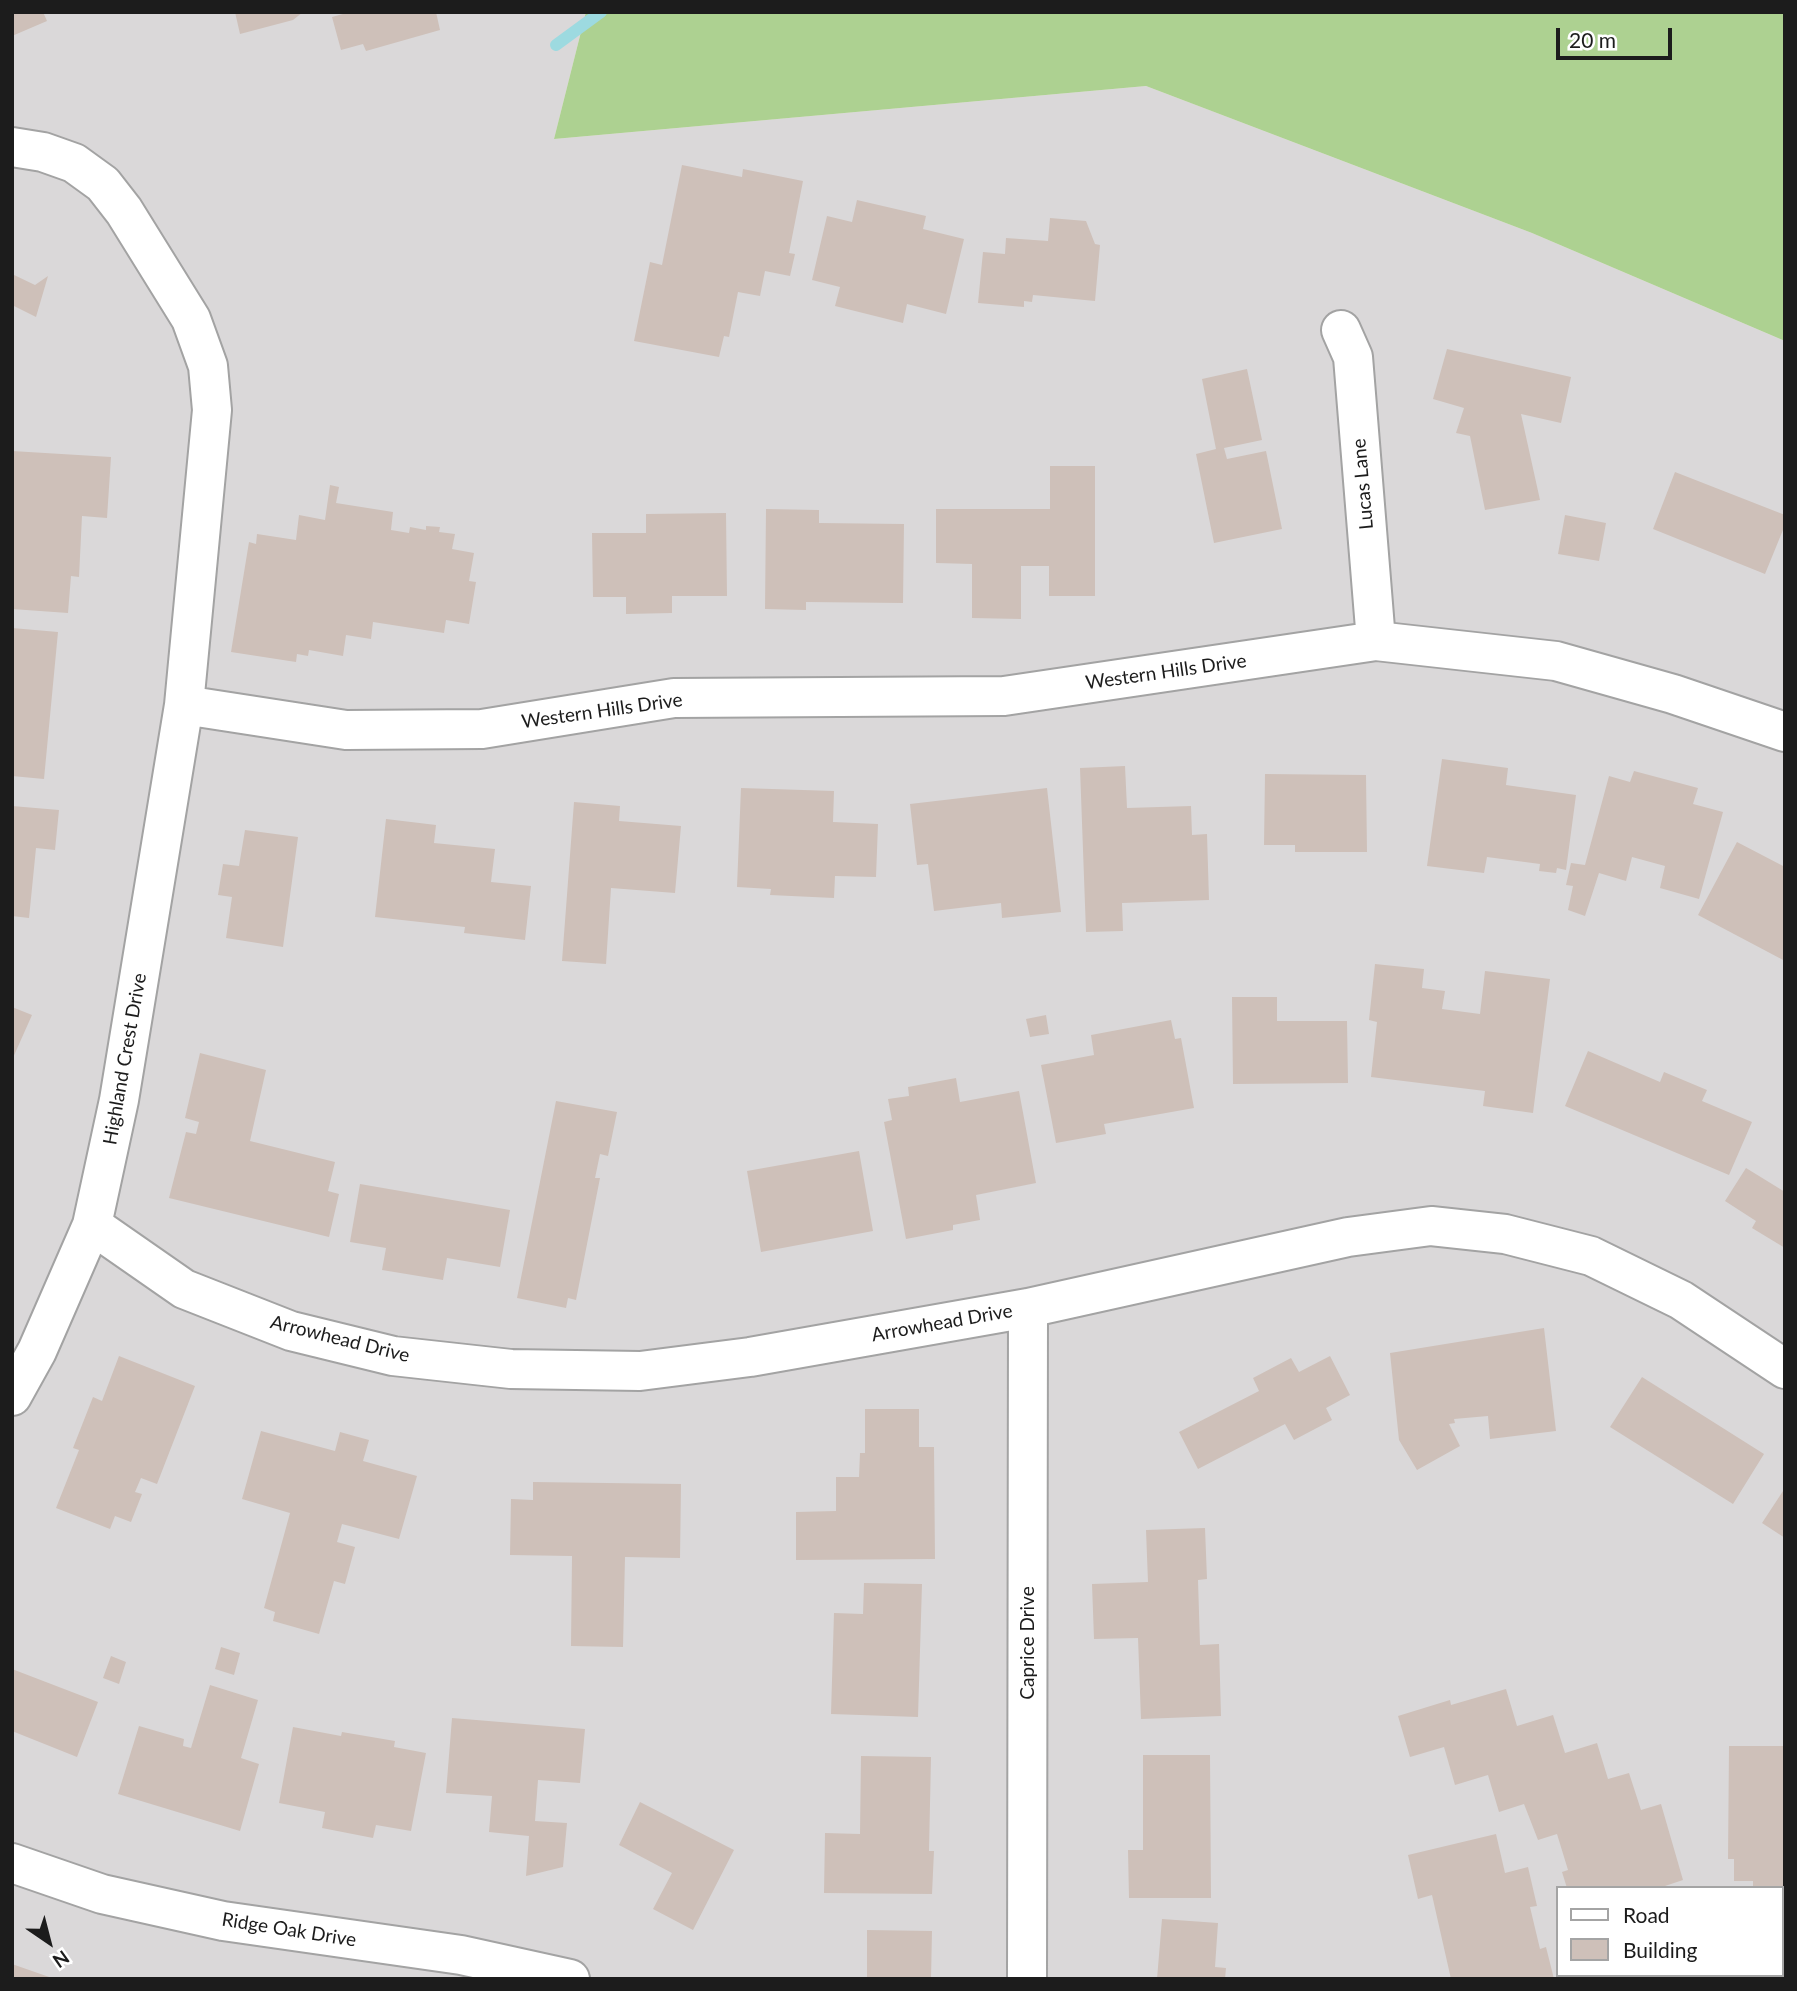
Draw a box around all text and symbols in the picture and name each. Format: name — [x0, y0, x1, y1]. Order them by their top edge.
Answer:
scale bar — [1559, 14, 1674, 58]
text: 20 m — [1569, 27, 1616, 52]
street label: Lucas Lane — [1348, 438, 1378, 530]
street label: Western Hills Drive — [1084, 649, 1248, 695]
street label: Western Hills Drive — [520, 688, 684, 734]
street label: Highland Crest Drive — [99, 971, 151, 1147]
street label: Arrowhead Drive — [870, 1299, 1014, 1347]
street label: Arrowhead Drive — [268, 1311, 412, 1367]
street label: Caprice Drive — [1017, 1586, 1039, 1700]
legend — [1556, 1886, 1783, 1977]
text: Road — [1623, 1902, 1670, 1927]
north arrow — [14, 1907, 84, 1977]
street label: Ridge Oak Drive — [220, 1908, 358, 1952]
text: Building — [1623, 1937, 1698, 1962]
text: N — [49, 1946, 74, 1973]

